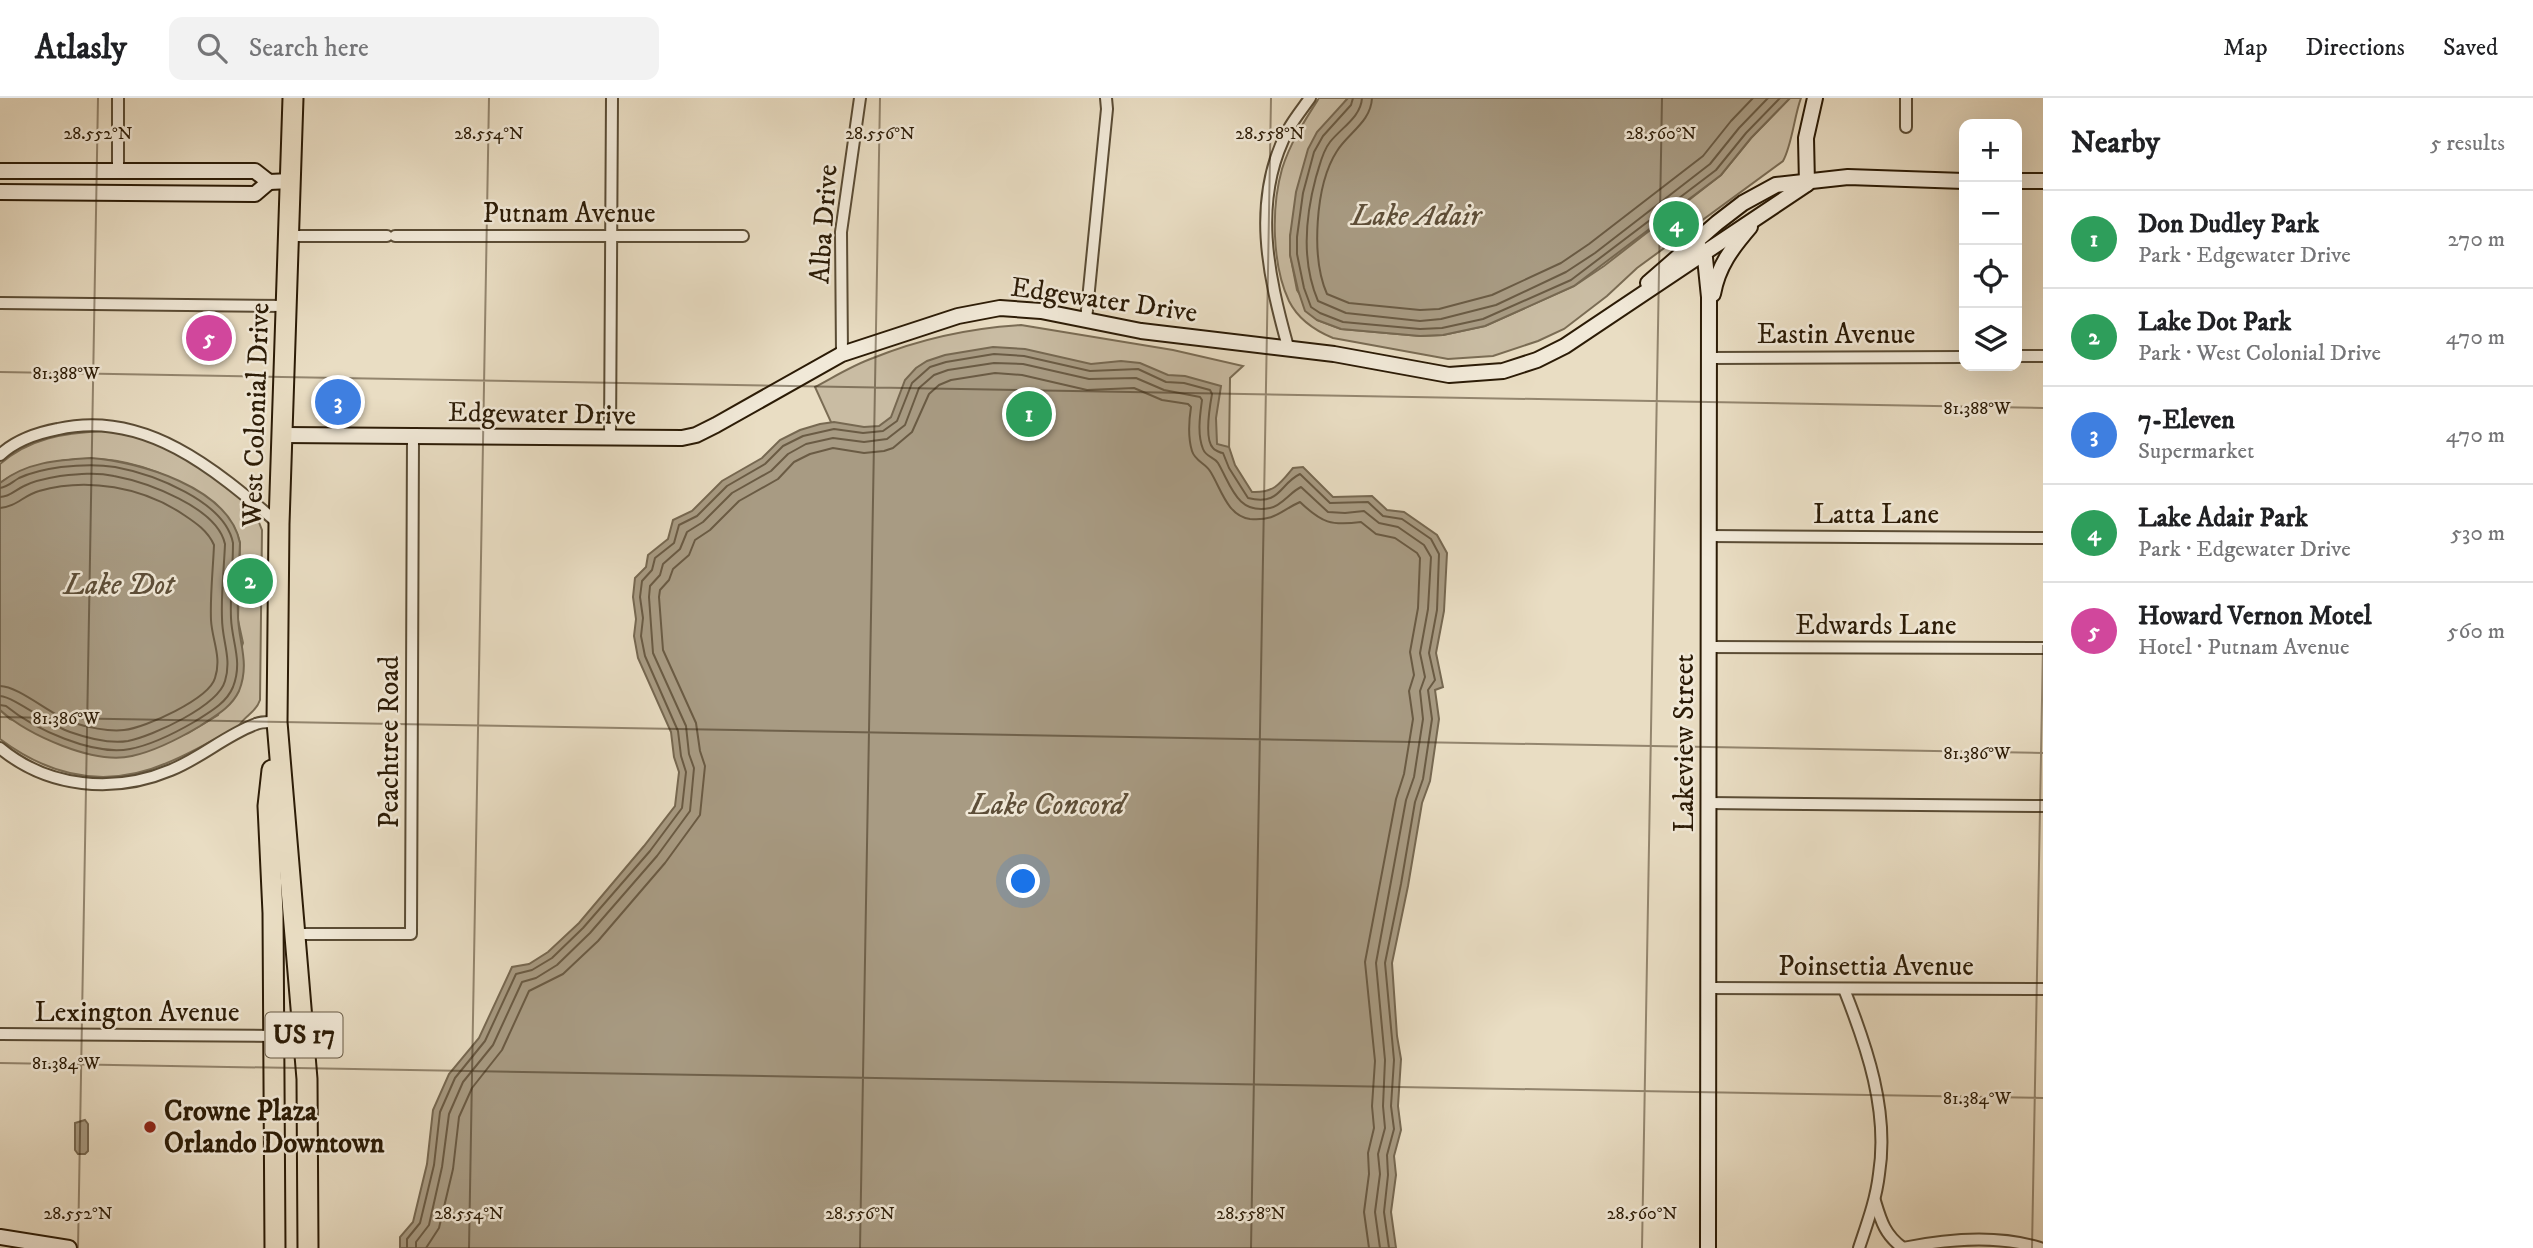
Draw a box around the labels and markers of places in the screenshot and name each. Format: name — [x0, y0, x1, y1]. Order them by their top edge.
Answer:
pin: 4 — [1653, 198, 1699, 250]
pin: 5 — [186, 312, 232, 364]
pin: 3 — [315, 376, 361, 428]
pin: 1 — [1006, 388, 1052, 440]
pin: 2 — [227, 555, 273, 607]
place label: Crowne Plaza Orlando Downtown — [164, 1094, 385, 1161]
marker: Crowne Plaza Orlando Downtown — [142, 1119, 158, 1135]

